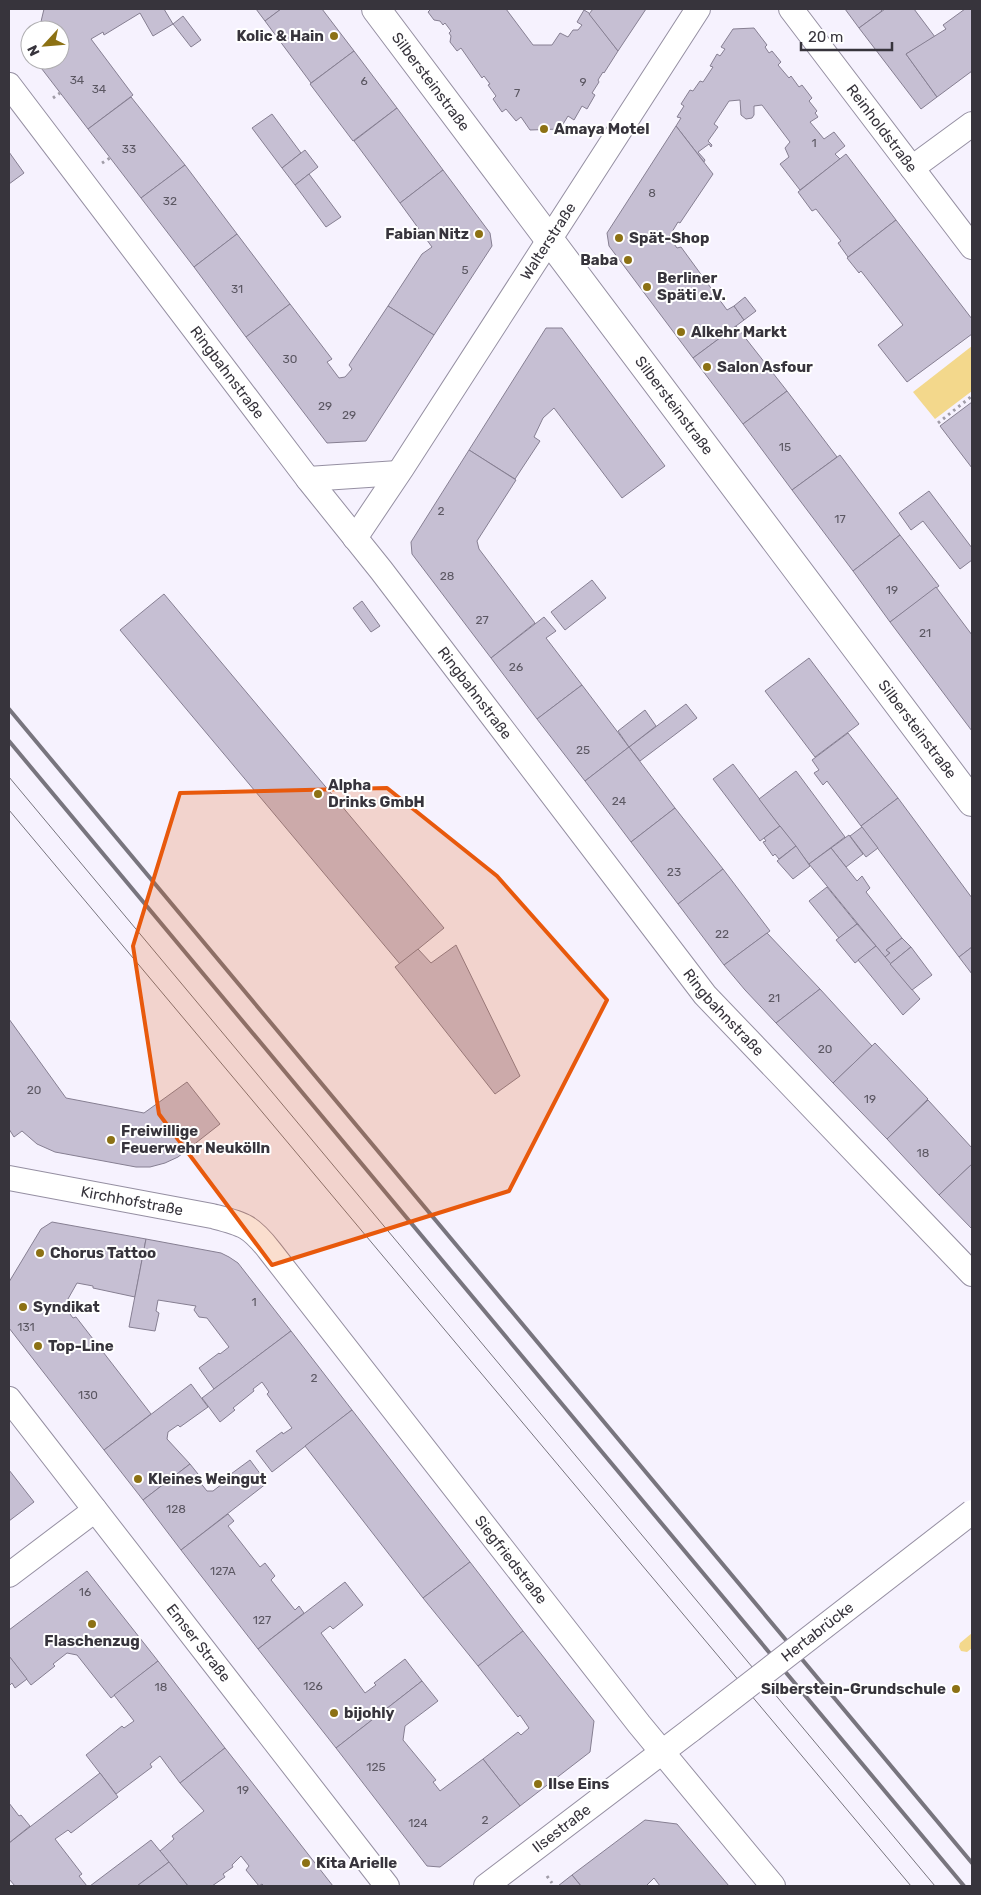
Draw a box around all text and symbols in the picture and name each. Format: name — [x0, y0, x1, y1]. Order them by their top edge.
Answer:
north arrow — [20, 20, 70, 70]
scale bar — [801, 20, 892, 52]
place label: Kolic & Hain — [236, 27, 324, 45]
text: 20 m — [808, 28, 843, 46]
street label: Silbersteinstraße — [388, 29, 474, 135]
marker: Kolic & Hain — [328, 30, 340, 42]
text: N — [24, 42, 44, 59]
house number: 34 — [70, 73, 85, 87]
house number: 6 — [360, 74, 368, 88]
house number: 9 — [579, 75, 587, 89]
street label: Reinholdstraße — [843, 81, 921, 176]
house number: 34 — [92, 82, 107, 96]
house number: 7 — [514, 86, 520, 100]
place label: Amaya Motel — [554, 120, 650, 138]
marker: Amaya Motel — [538, 123, 550, 135]
house number: 1 — [811, 136, 817, 150]
house number: 33 — [122, 142, 136, 156]
house number: 8 — [648, 186, 656, 200]
house number: 32 — [163, 194, 177, 208]
street label: Walterstraße — [517, 199, 580, 283]
place label: Fabian Nitz — [385, 225, 469, 243]
marker: Fabian Nitz — [473, 228, 485, 240]
place label: Spät-Shop — [629, 229, 710, 247]
marker: Spät-Shop — [613, 232, 625, 244]
place label: Baba — [580, 251, 618, 269]
marker: Baba — [622, 254, 634, 266]
house number: 5 — [461, 263, 469, 277]
place label: Berliner Späti e.V. — [657, 269, 726, 304]
marker: Berliner Späti e.V. — [641, 281, 653, 293]
house number: 31 — [231, 282, 243, 296]
street label: Ringbahnstraße — [186, 323, 268, 422]
place label: Alkehr Markt — [691, 323, 787, 341]
marker: Alkehr Markt — [675, 326, 687, 338]
house number: 30 — [283, 352, 297, 366]
street label: Silbersteinstraße — [631, 353, 717, 458]
place label: Salon Asfour — [717, 358, 813, 376]
marker: Salon Asfour — [701, 361, 713, 373]
house number: 29 — [318, 399, 332, 413]
house number: 29 — [342, 408, 356, 422]
house number: 15 — [779, 440, 791, 454]
house number: 2 — [437, 504, 445, 518]
house number: 17 — [834, 512, 846, 526]
house number: 28 — [440, 569, 454, 583]
house number: 19 — [886, 583, 898, 597]
house number: 27 — [475, 613, 489, 627]
house number: 21 — [919, 626, 931, 640]
street label: Ringbahnstraße — [434, 643, 516, 743]
house number: 26 — [509, 660, 523, 674]
street label: Silbersteinstraße — [874, 676, 960, 782]
house number: 25 — [576, 743, 590, 757]
place label: Alpha Drinks GmbH — [328, 776, 425, 811]
marker: Alpha Drinks GmbH — [312, 788, 324, 800]
house number: 24 — [612, 794, 627, 808]
house number: 23 — [667, 865, 681, 879]
house number: 22 — [715, 927, 729, 941]
street label: Ringbahnstraße — [679, 965, 768, 1060]
house number: 21 — [768, 991, 780, 1005]
house number: 20 — [818, 1042, 832, 1056]
house number: 20 — [27, 1083, 41, 1097]
house number: 19 — [864, 1092, 876, 1106]
place label: Freiwillige Feuerwehr Neukölln — [121, 1122, 270, 1157]
marker: Freiwillige Feuerwehr Neukölln — [105, 1134, 117, 1146]
house number: 18 — [917, 1146, 929, 1160]
street label: Kirchhofstraße — [79, 1183, 184, 1219]
place label: Chorus Tattoo — [50, 1244, 156, 1262]
marker: Chorus Tattoo — [34, 1247, 46, 1259]
house number: 1 — [251, 1295, 257, 1309]
place label: Syndikat — [33, 1298, 100, 1316]
marker: Syndikat — [17, 1301, 29, 1313]
house number: 131 — [17, 1320, 35, 1334]
place label: Top-Line — [48, 1337, 114, 1355]
marker: Top-Line — [32, 1340, 44, 1352]
house number: 2 — [310, 1371, 318, 1385]
house number: 130 — [78, 1388, 98, 1402]
place label: Kleines Weingut — [148, 1470, 267, 1488]
marker: Kleines Weingut — [132, 1473, 144, 1485]
house number: 128 — [166, 1502, 186, 1516]
street label: Siegfriedstraße — [471, 1512, 551, 1608]
house number: 127A — [210, 1564, 236, 1578]
house number: 16 — [79, 1585, 91, 1599]
street label: Hertabrücke — [778, 1598, 857, 1666]
street label: Emser Straße — [163, 1600, 234, 1686]
house number: 127 — [253, 1613, 271, 1627]
marker: Flaschenzug — [86, 1618, 98, 1630]
place label: Flaschenzug — [44, 1632, 140, 1650]
house number: 126 — [303, 1679, 323, 1693]
house number: 18 — [155, 1680, 167, 1694]
place label: Silberstein-Grundschule — [761, 1680, 946, 1698]
marker: Silberstein-Grundschule — [950, 1683, 962, 1695]
place label: bijohly — [344, 1704, 395, 1722]
marker: bijohly — [328, 1707, 340, 1719]
house number: 125 — [366, 1760, 386, 1774]
place label: Ilse Eins — [548, 1775, 609, 1793]
marker: Ilse Eins — [532, 1778, 544, 1790]
house number: 19 — [237, 1783, 249, 1797]
street label: Ilsestraße — [529, 1801, 594, 1856]
house number: 2 — [481, 1813, 489, 1827]
house number: 124 — [408, 1816, 428, 1830]
place label: Kita Arielle — [316, 1854, 397, 1872]
marker: Kita Arielle — [300, 1857, 312, 1869]

